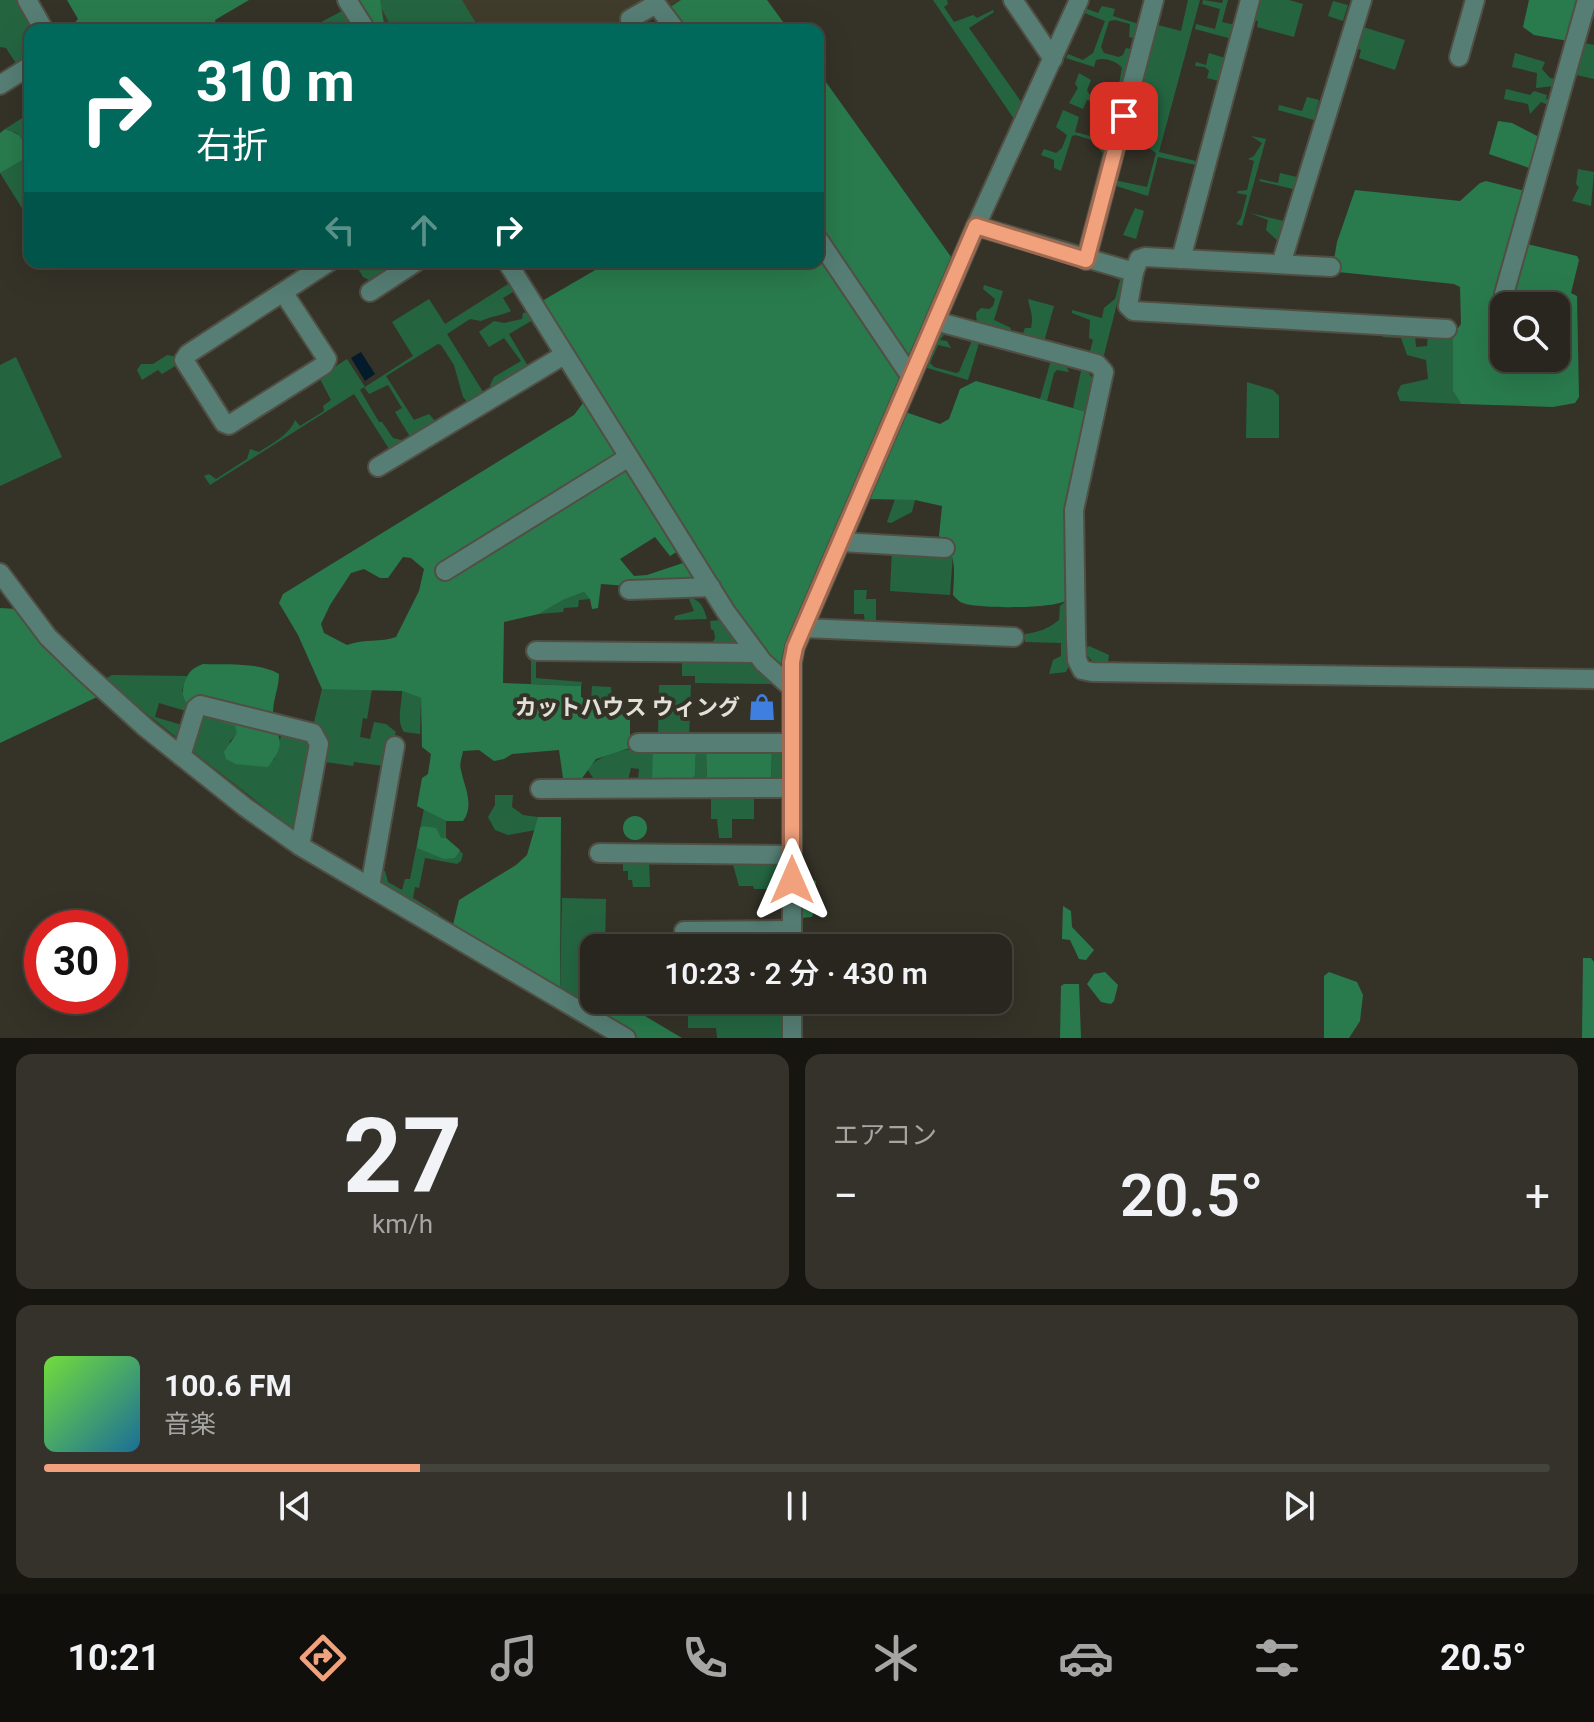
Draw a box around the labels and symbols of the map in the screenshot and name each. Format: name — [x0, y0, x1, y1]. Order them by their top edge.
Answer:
pin — [1090, 82, 1158, 150]
shop icon: カットハウス ウィング — [747, 692, 777, 722]
place label: カットハウス ウィング — [515, 695, 740, 720]
position arrow — [750, 838, 834, 922]
speed limit sign: 30 — [24, 910, 128, 1014]

